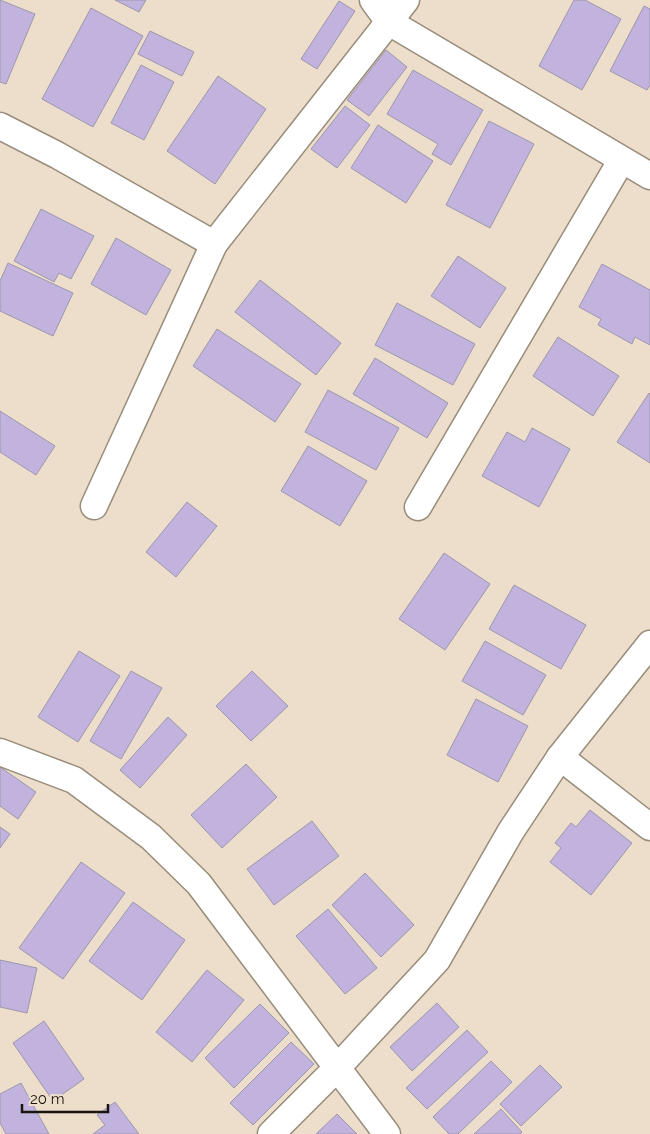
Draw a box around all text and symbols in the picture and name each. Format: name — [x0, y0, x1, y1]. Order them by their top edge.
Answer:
scale bar — [22, 1082, 109, 1114]
text: 20 m — [30, 1090, 65, 1108]

